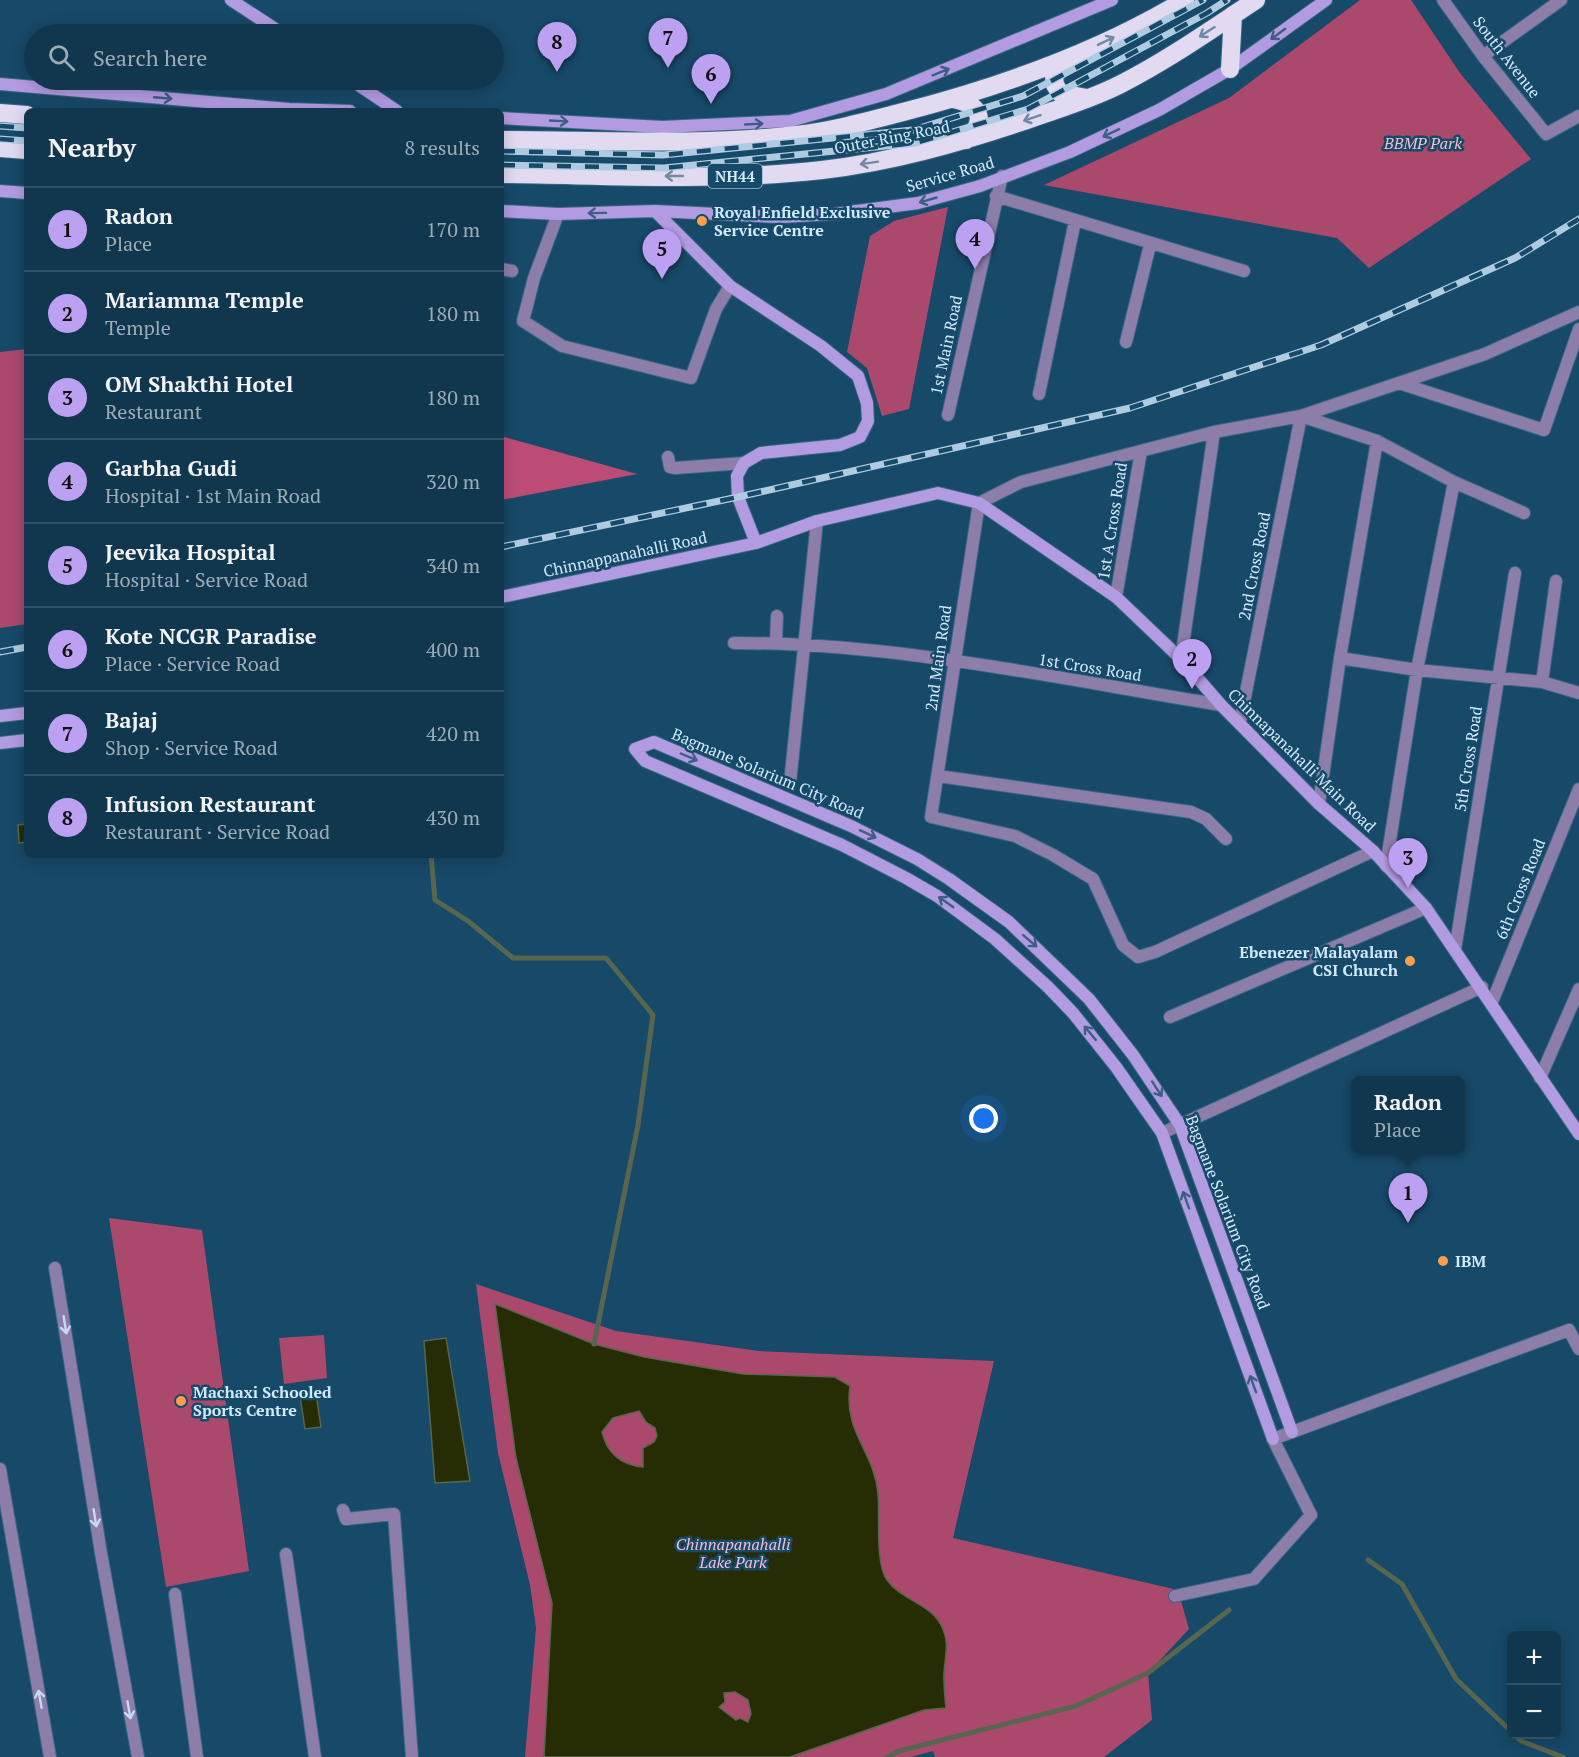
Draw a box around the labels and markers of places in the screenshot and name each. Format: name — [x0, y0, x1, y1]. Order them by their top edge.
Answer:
pin: 7 — [648, 19, 688, 68]
pin: 8 — [538, 22, 576, 72]
pin: 6 — [692, 54, 730, 104]
place label: Royal Enfield Exclusive Service Centre — [714, 201, 891, 241]
marker: Royal Enfield Exclusive Service Centre — [695, 214, 709, 228]
pin: 4 — [956, 220, 994, 269]
pin: 5 — [642, 230, 682, 279]
pin: 2 — [1172, 640, 1212, 689]
pin: 3 — [1388, 838, 1428, 888]
place label: Ebenezer Malayalam CSI Church — [1239, 941, 1399, 981]
marker: Ebenezer Malayalam CSI Church — [1403, 954, 1417, 968]
pin: 1 — [1388, 1174, 1428, 1223]
place label: IBM — [1455, 1250, 1486, 1272]
marker: IBM — [1436, 1254, 1450, 1268]
place label: Machaxi Schooled Sports Centre — [193, 1381, 332, 1421]
marker: Machaxi Schooled Sports Centre — [174, 1394, 188, 1408]

